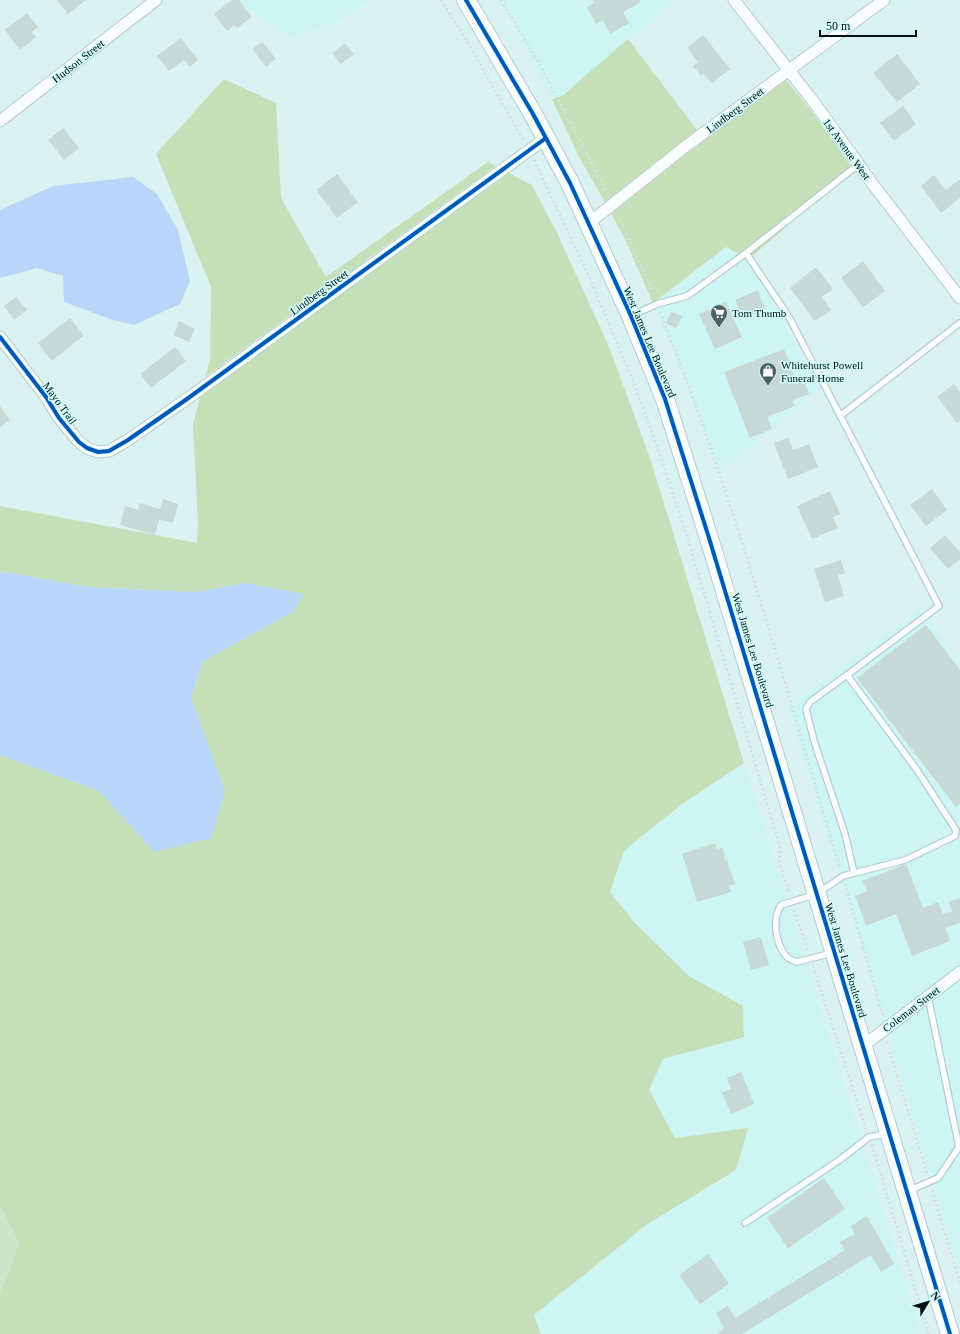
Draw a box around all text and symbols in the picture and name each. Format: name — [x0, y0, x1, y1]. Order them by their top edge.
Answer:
scale bar — [820, 12, 916, 38]
text: 50 m — [826, 19, 851, 33]
street label: Hudson Street — [50, 37, 106, 85]
street label: Lindberg Street — [704, 85, 766, 135]
street label: 1st Avenue West — [821, 116, 873, 182]
street label: Lindberg Street — [288, 267, 350, 317]
street label: West James Lee Boulevard — [621, 285, 679, 400]
supermarket icon: Tom Thumb — [709, 303, 729, 328]
place label: Tom Thumb — [732, 307, 787, 319]
place label: Whitehurst Powell Funeral Home — [781, 359, 863, 384]
shop icon: Whitehurst Powell Funeral Home — [758, 361, 778, 386]
street label: Mayo Trail — [41, 380, 79, 426]
street label: West James Lee Boulevard — [730, 591, 776, 709]
street label: West James Lee Boulevard — [823, 901, 869, 1019]
street label: Coleman Street — [880, 984, 942, 1034]
north arrow — [908, 1282, 948, 1322]
text: N — [929, 1289, 943, 1303]

